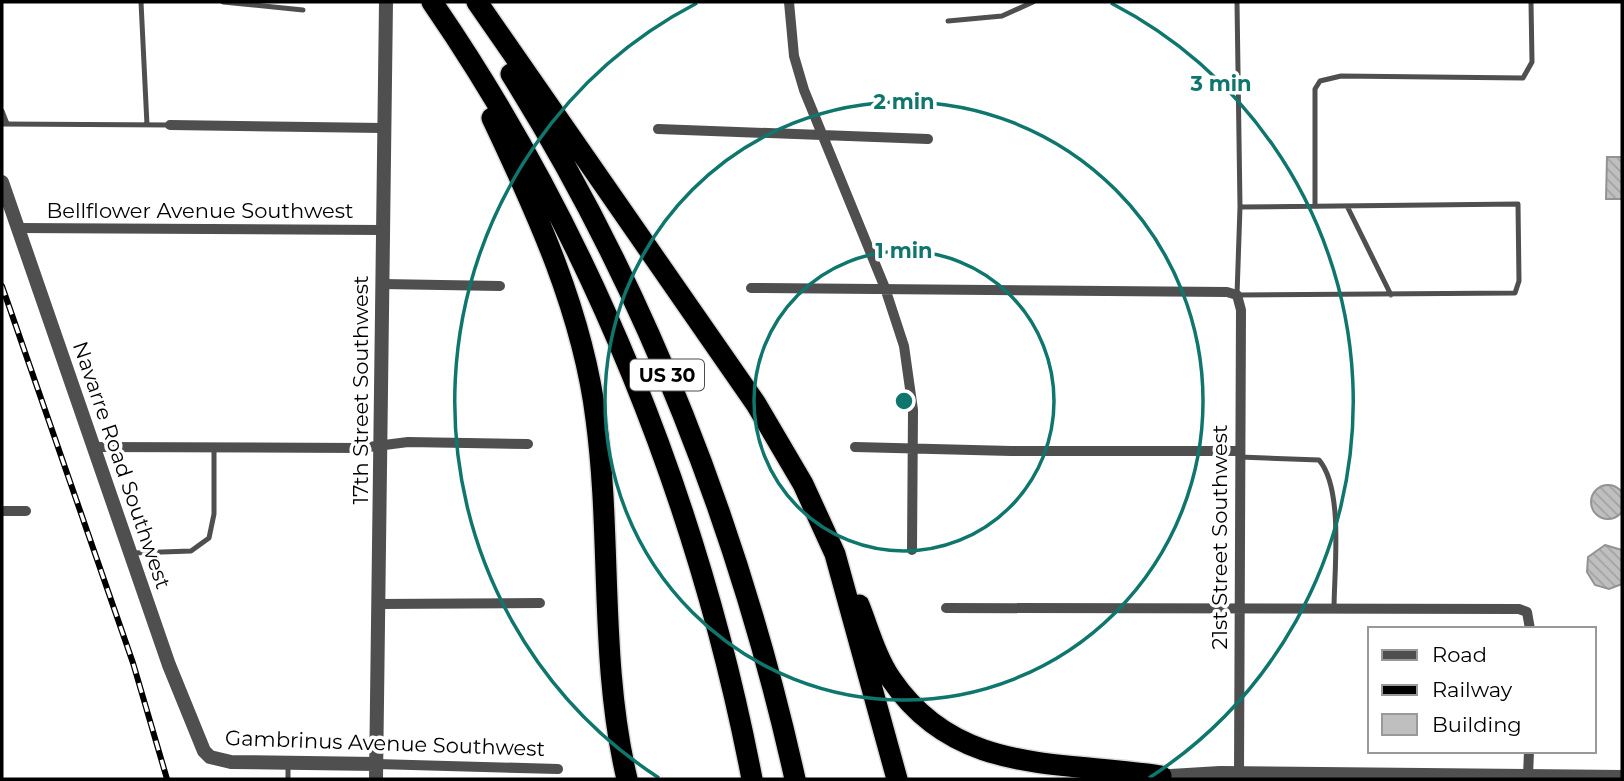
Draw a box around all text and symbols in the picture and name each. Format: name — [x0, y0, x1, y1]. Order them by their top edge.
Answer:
text: 3 min — [1189, 71, 1252, 96]
text: 2 min — [873, 89, 935, 114]
street label: Bellflower Avenue Southwest — [46, 198, 354, 223]
text: 1 min — [875, 238, 933, 263]
street label: 17th Street Southwest — [348, 275, 373, 505]
street label: Navarre Road Southwest — [68, 338, 176, 592]
road number: US 30 — [630, 360, 704, 390]
centre of rings — [892, 389, 916, 413]
street label: 21st Street Southwest — [1207, 424, 1232, 650]
legend — [1368, 627, 1596, 753]
text: Road — [1432, 642, 1487, 667]
text: Railway — [1432, 677, 1513, 702]
text: Building — [1432, 712, 1522, 737]
street label: Gambrinus Avenue Southwest — [225, 725, 545, 761]

